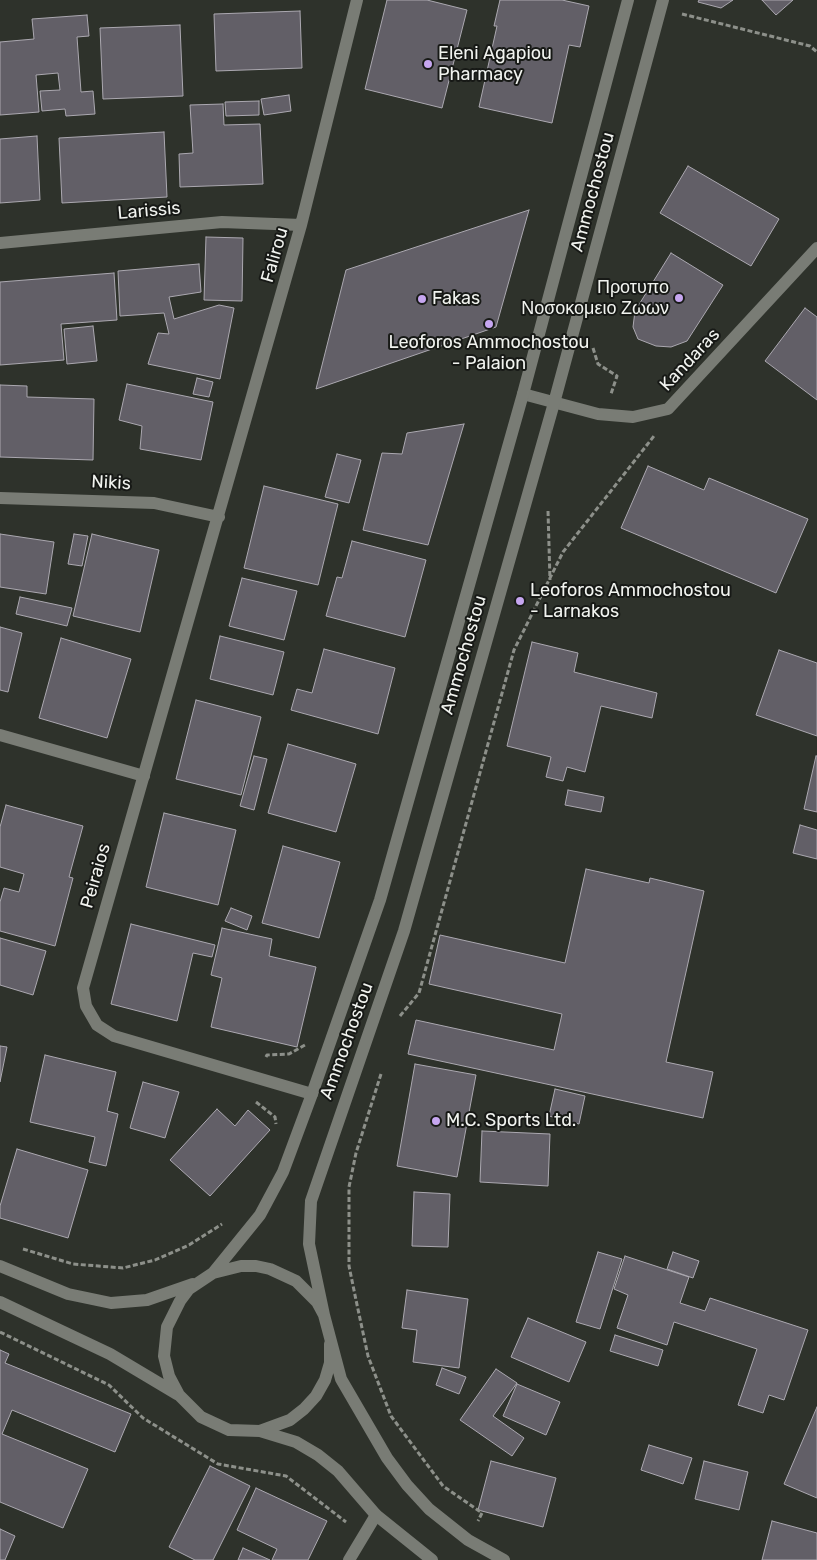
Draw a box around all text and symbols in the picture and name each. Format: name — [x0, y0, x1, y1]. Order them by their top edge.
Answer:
place label: Eleni Agapiou Pharmacy — [438, 43, 552, 86]
marker: Eleni Agapiou Pharmacy — [422, 58, 434, 70]
street label: Ammochostou — [567, 130, 619, 254]
street label: Larissis — [117, 197, 181, 225]
street label: Falirou — [257, 225, 293, 285]
place label: Προτυπο Νοσοκομειο Ζωων — [521, 277, 669, 320]
place label: Fakas — [432, 288, 480, 310]
marker: Προτυπο Νοσοκομειο Ζωων — [673, 292, 685, 304]
marker: Fakas — [416, 293, 428, 305]
marker: Leoforos Ammochostou - Palaion — [483, 318, 495, 330]
street label: Kandaras — [656, 324, 724, 396]
place label: Leoforos Ammochostou - Palaion — [389, 332, 589, 374]
street label: Nikis — [91, 471, 131, 495]
place label: Leoforos Ammochostou - Larnakos — [530, 580, 731, 622]
street label: Ammochostou — [437, 593, 491, 717]
marker: Leoforos Ammochostou - Larnakos — [514, 595, 526, 607]
street label: Peiraios — [76, 841, 116, 911]
street label: Ammochostou — [316, 980, 378, 1102]
place label: M.C. Sports Ltd. — [446, 1110, 576, 1132]
marker: M.C. Sports Ltd. — [430, 1115, 442, 1127]

